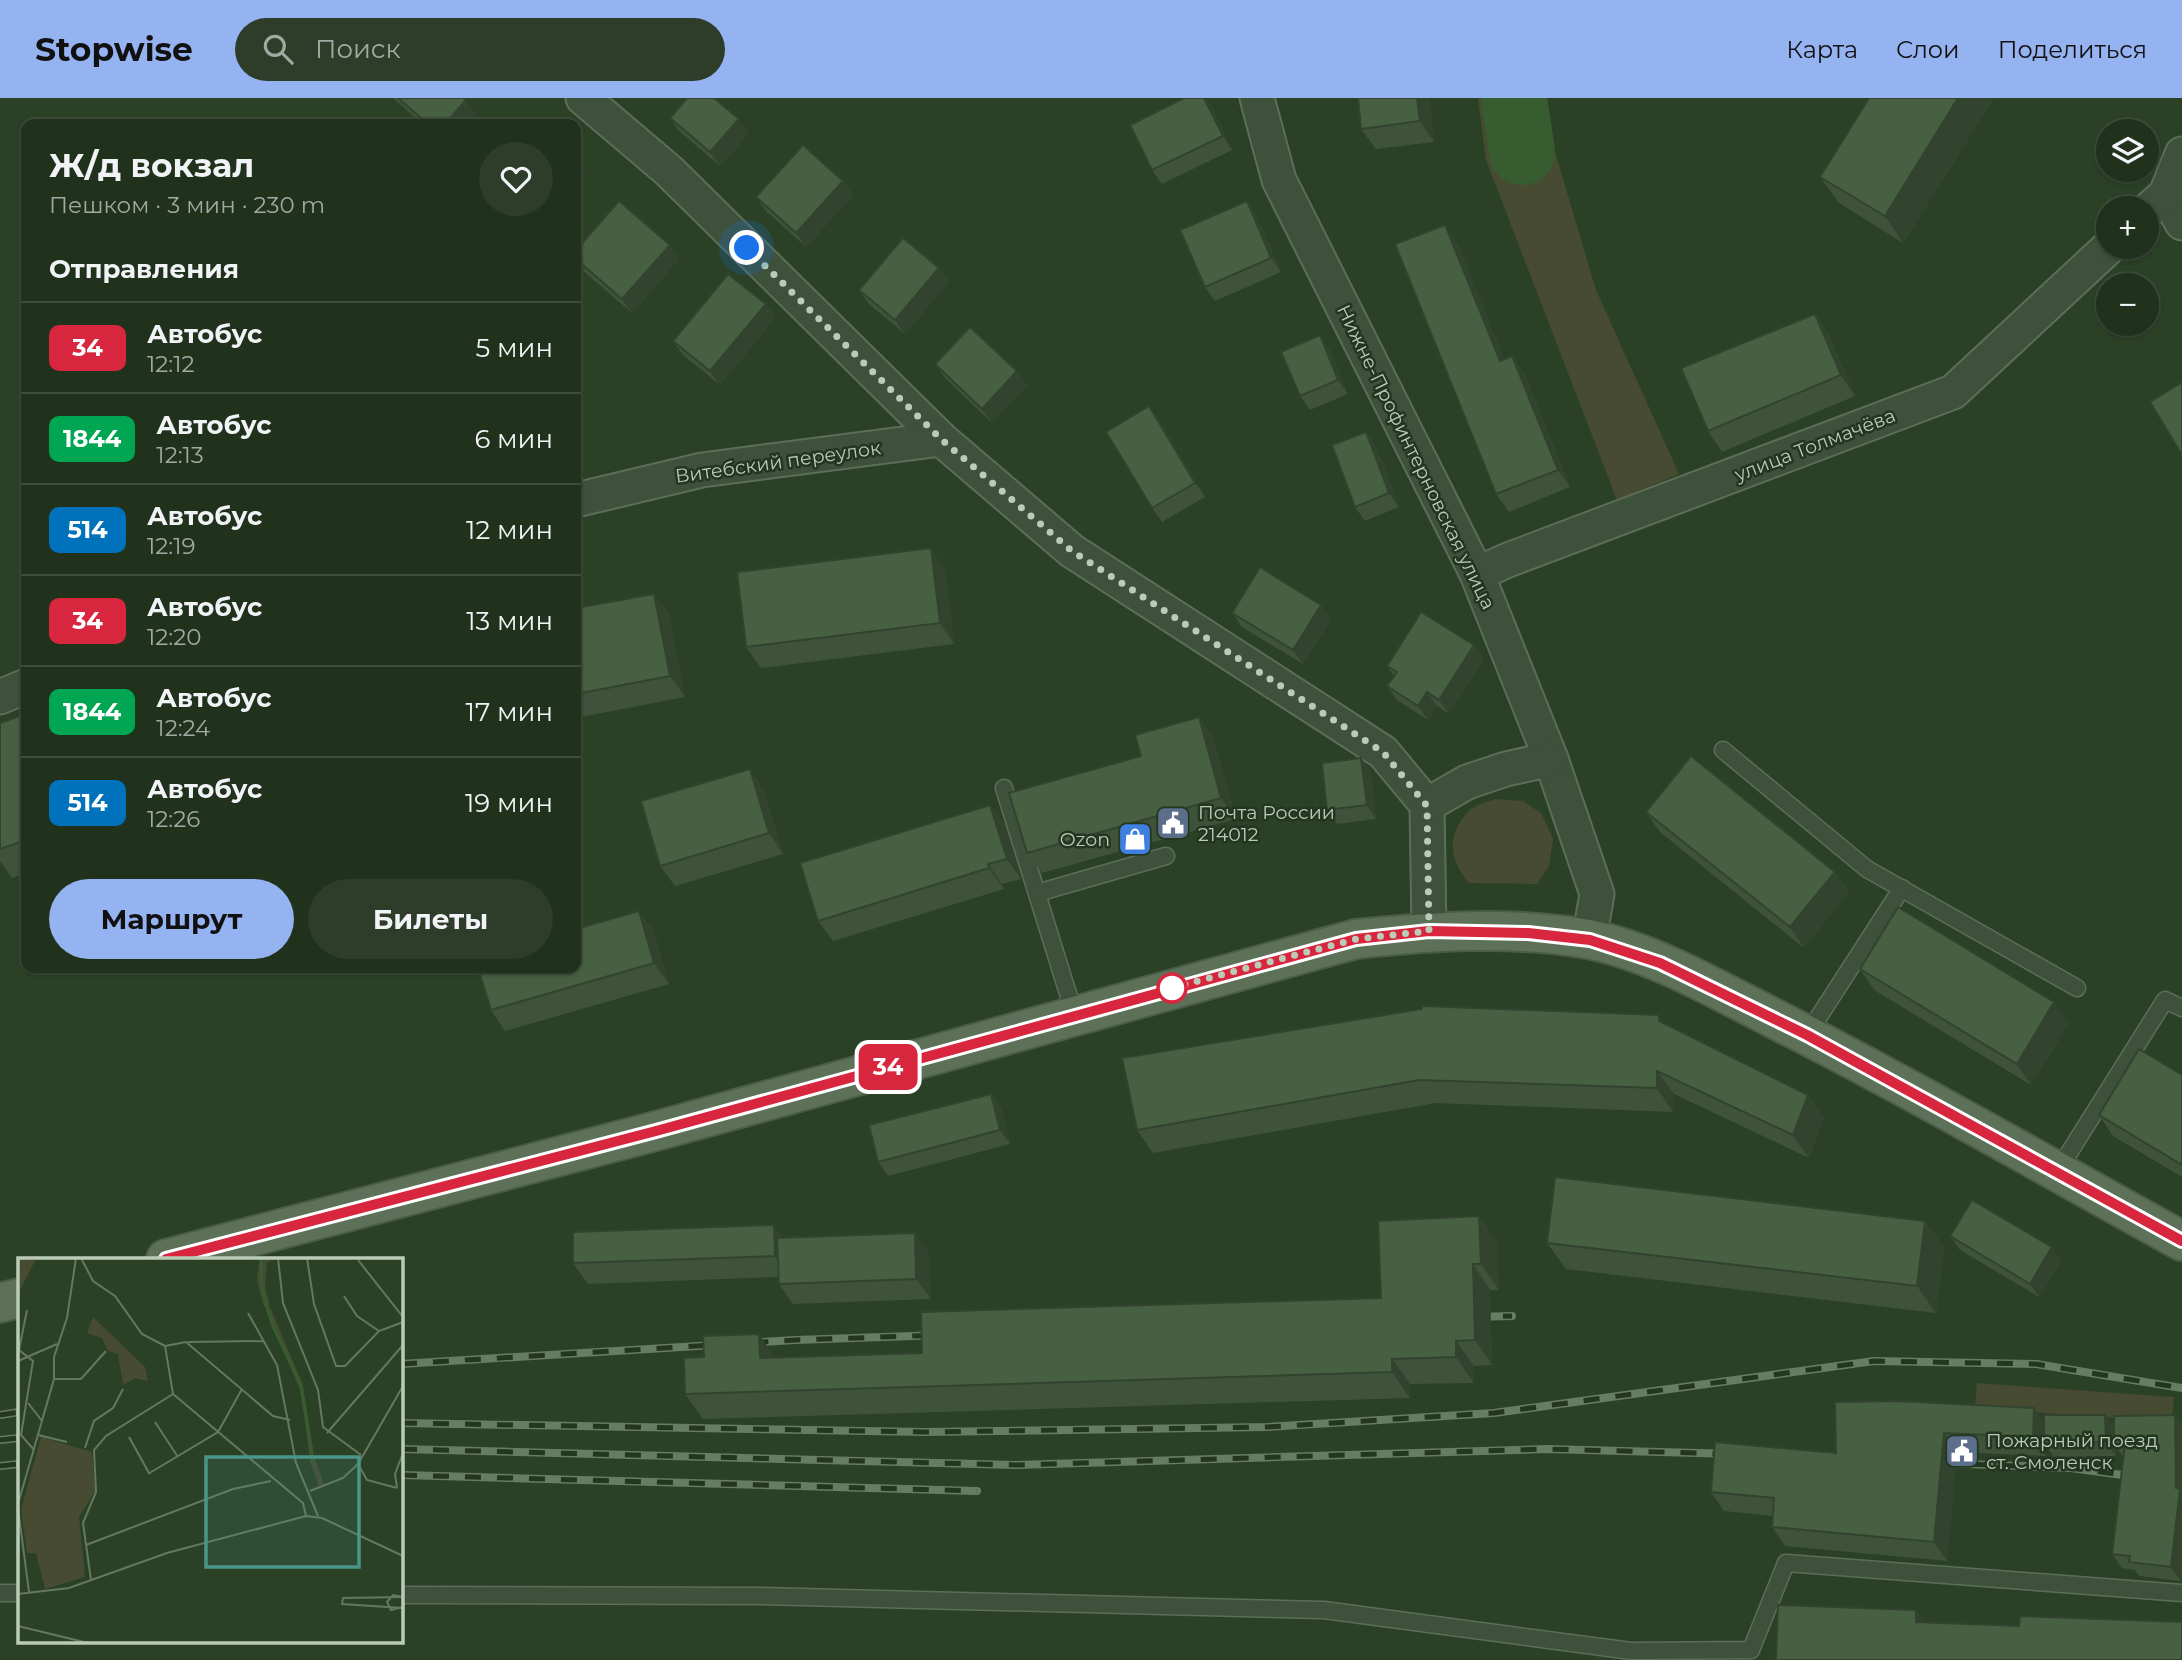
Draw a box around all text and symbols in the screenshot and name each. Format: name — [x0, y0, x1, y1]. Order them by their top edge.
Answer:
search box — [235, 18, 725, 81]
text: Stopwise — [35, 29, 193, 69]
icon: search — [259, 30, 297, 68]
text: Поиск — [315, 33, 401, 65]
text: Карта — [1786, 35, 1858, 64]
text: Слои — [1896, 35, 1960, 64]
text: Поделиться — [1998, 35, 2147, 64]
map controls — [2096, 119, 2159, 336]
button: layers — [2096, 119, 2159, 182]
button: heart — [479, 142, 553, 216]
text: Ж/д вокзал — [49, 145, 254, 185]
text: Пешком · 3 мин · 230 m — [49, 191, 325, 219]
button: + — [2096, 196, 2159, 259]
your location — [729, 230, 764, 265]
text: Отправления — [49, 253, 239, 285]
button: − — [2096, 273, 2159, 336]
street label: Нижне-Профинтерновская улица — [1332, 301, 1500, 613]
text: Автобус — [147, 318, 262, 350]
text: 5 мин — [475, 332, 553, 364]
text: 34 — [72, 333, 103, 362]
text: 12:12 — [147, 350, 195, 378]
street label: улица Толмачёва — [1730, 404, 1899, 487]
text: Автобус — [156, 409, 272, 441]
text: 6 мин — [474, 423, 553, 455]
text: 1844 — [63, 424, 121, 453]
street label: Витебский переулок — [674, 436, 882, 488]
text: 12:13 — [156, 441, 204, 469]
text: Автобус — [147, 500, 262, 532]
text: 12 мин — [466, 514, 553, 546]
text: 514 — [67, 515, 108, 544]
text: 12:19 — [147, 532, 196, 560]
text: Автобус — [147, 591, 262, 623]
text: 13 мин — [466, 605, 553, 637]
text: 34 — [72, 606, 103, 635]
text: 12:20 — [147, 623, 201, 651]
text: Автобус — [156, 682, 272, 714]
text: 17 мин — [466, 696, 553, 728]
text: 1844 — [63, 697, 121, 726]
text: 12:24 — [156, 714, 210, 742]
text: Автобус — [147, 773, 262, 805]
text: 19 мин — [465, 787, 553, 819]
text: 514 — [67, 788, 108, 817]
place label: Почта России 214012 — [1198, 801, 1335, 846]
public building icon: Почта России 214012 — [1154, 804, 1192, 842]
text: 12:26 — [147, 805, 200, 833]
shop icon: Ozon — [1116, 820, 1154, 858]
place label: Ozon — [1060, 828, 1110, 851]
button: Маршрут — [49, 879, 294, 959]
button: Билеты — [308, 879, 553, 959]
unlabelled marker — [1157, 973, 1187, 1003]
line badge: 34 — [856, 1044, 920, 1090]
text: 34 — [873, 1052, 903, 1081]
inset map — [18, 1258, 402, 1642]
place label: Пожарный поезд ст. Смоленск — [1986, 1429, 2158, 1474]
public building icon: Пожарный поезд ст. Смоленск — [1943, 1432, 1981, 1470]

